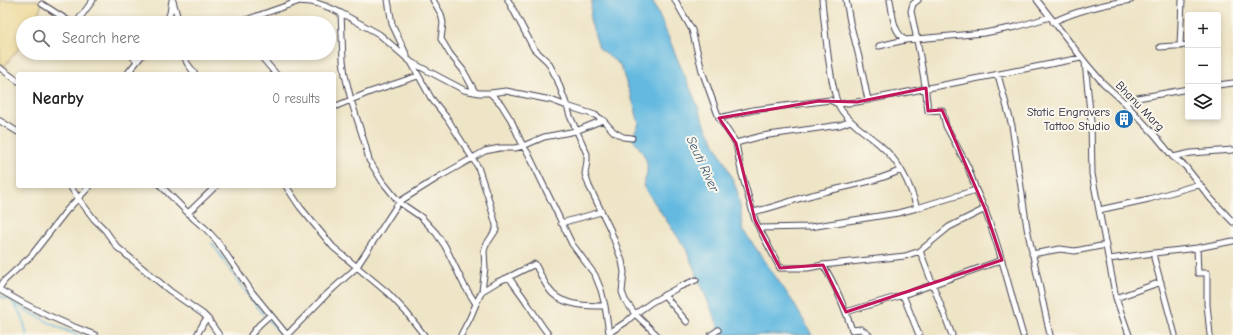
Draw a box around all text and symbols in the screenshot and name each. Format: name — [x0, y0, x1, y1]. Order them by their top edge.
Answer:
map controls — [1185, 12, 1221, 120]
button: + — [1185, 12, 1221, 48]
search box — [16, 16, 336, 60]
icon: search — [30, 27, 52, 49]
text: Search here — [62, 29, 140, 47]
button: − — [1185, 48, 1221, 84]
street label: Bhanu Marg — [1113, 78, 1167, 134]
button: layers — [1185, 84, 1221, 120]
text: Nearby — [32, 89, 83, 108]
text: 0 results — [272, 91, 320, 106]
place label: Static Engravers Tattoo Studio — [1027, 105, 1110, 133]
building icon: Static Engravers Tattoo Studio — [1113, 108, 1135, 130]
water label: Seuti River — [684, 134, 723, 195]

